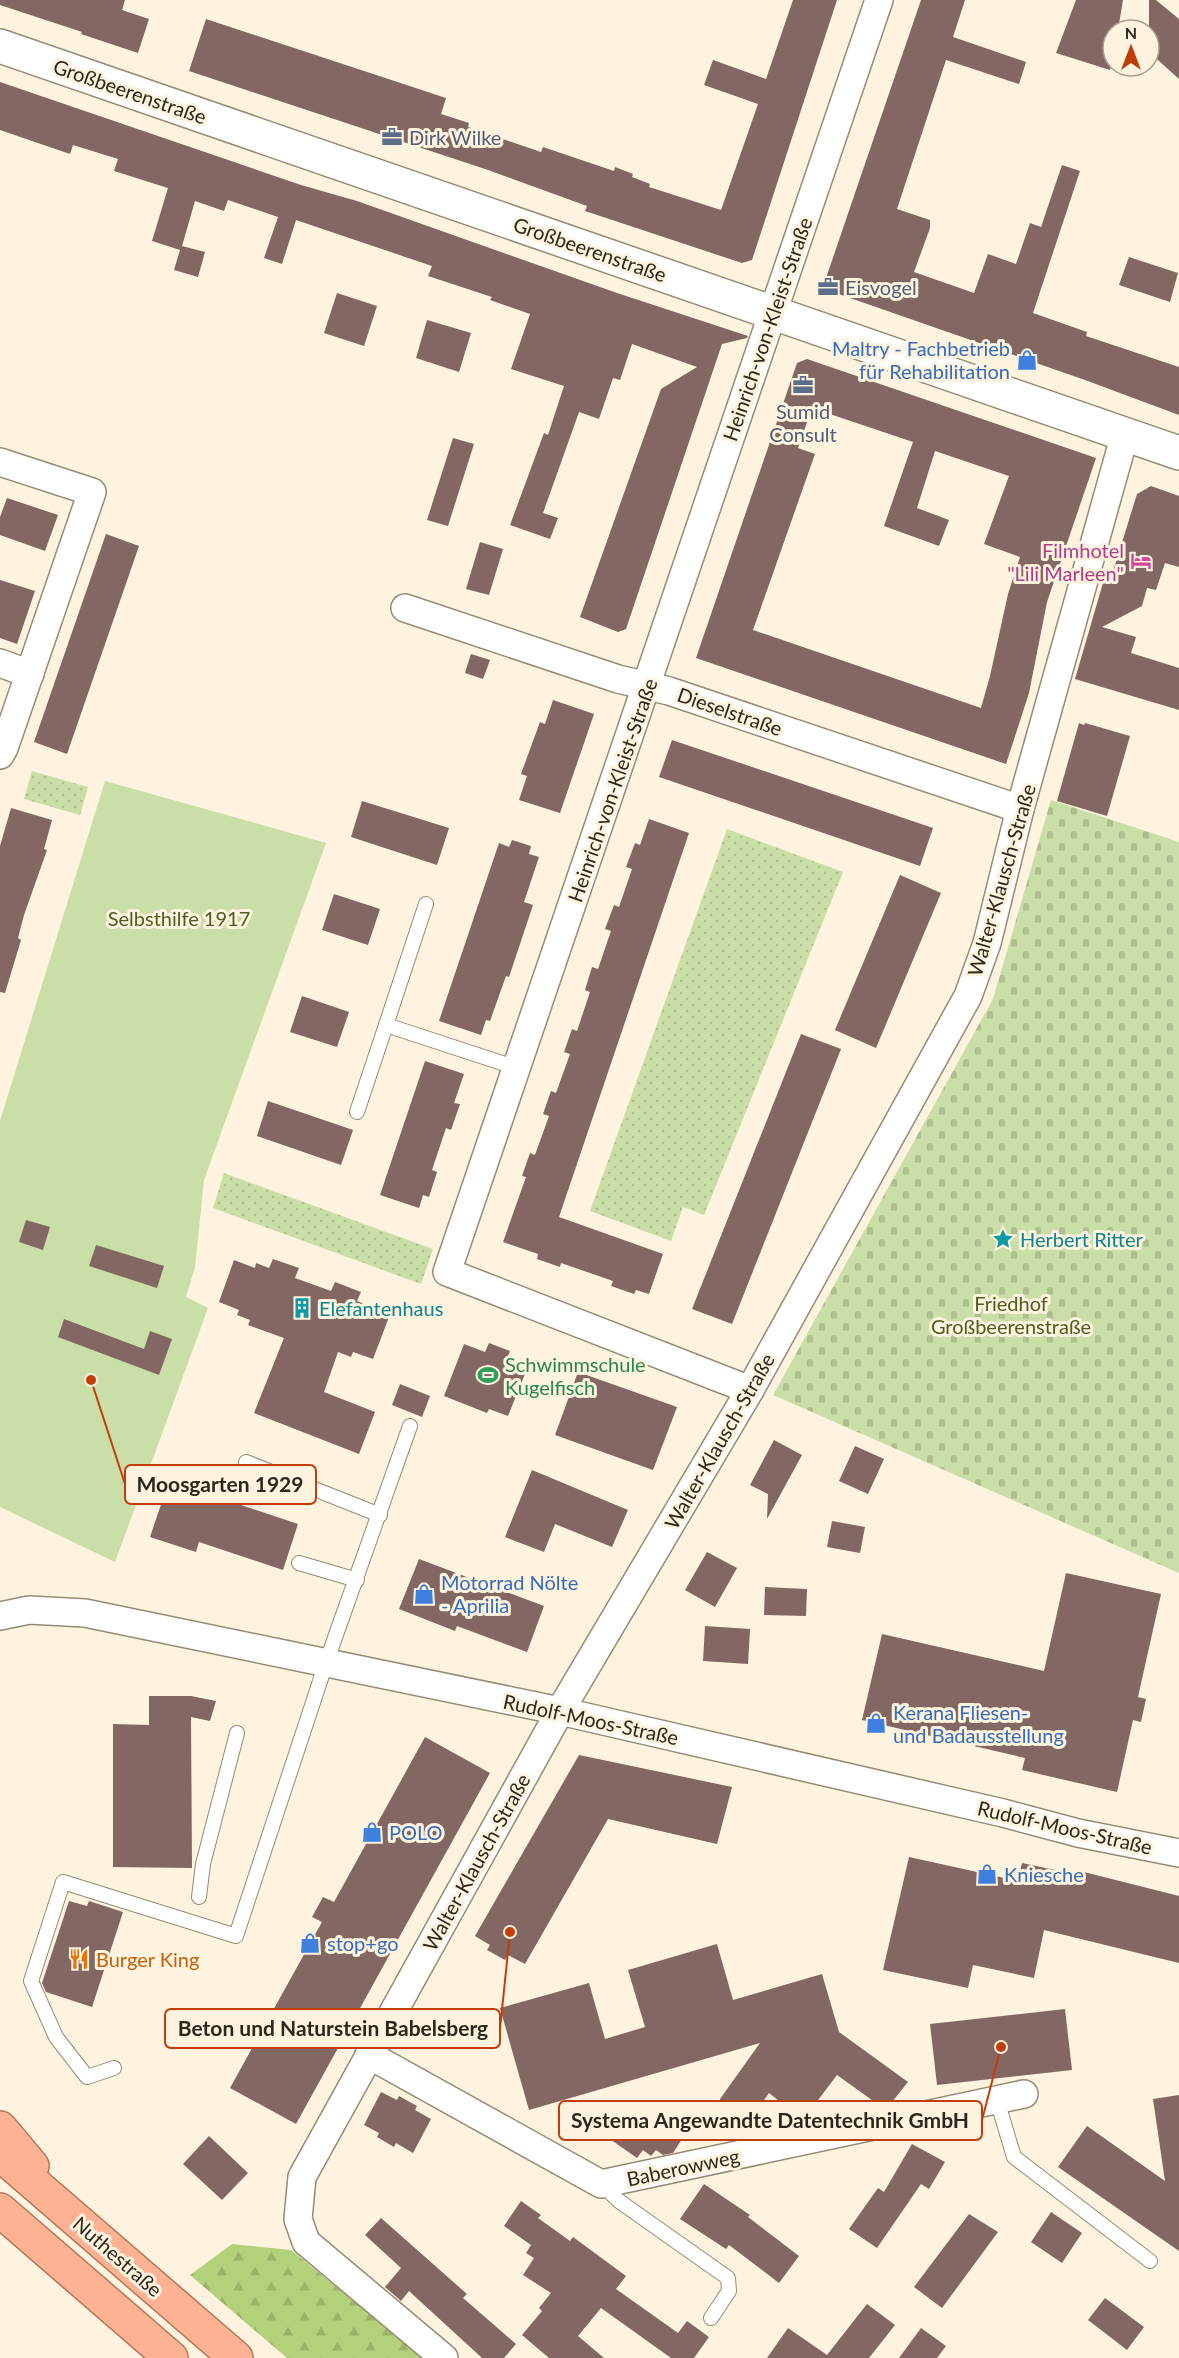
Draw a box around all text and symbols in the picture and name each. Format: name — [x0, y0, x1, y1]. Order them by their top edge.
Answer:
north arrow — [1101, 18, 1161, 78]
text: N — [1125, 23, 1137, 42]
street label: Großbeerenstraße — [50, 54, 210, 128]
office icon: Dirk Wilke — [380, 125, 404, 149]
place label: Dirk Wilke — [409, 125, 501, 149]
street label: Großbeerenstraße — [510, 212, 670, 286]
street label: Heinrich-von-Kleist-Straße — [717, 214, 817, 444]
office icon: Eisvogel — [816, 275, 840, 299]
place label: Eisvogel — [845, 275, 917, 299]
place label: Maltry - Fachbetrieb für Rehabilitation — [832, 336, 1010, 383]
shop icon: Maltry - Fachbetrieb für Rehabilitation — [1015, 348, 1039, 372]
office icon: Sumid Consult — [791, 373, 815, 397]
place label: Sumid Consult — [769, 399, 837, 446]
place label: Filmhotel "Lili Marleen" — [1007, 538, 1124, 585]
hotel icon: Filmhotel "Lili Marleen" — [1129, 549, 1153, 573]
street label: Heinrich-von-Kleist-Straße — [562, 675, 662, 905]
street label: Dieselstraße — [674, 682, 786, 740]
street label: Walter-Klausch-Straße — [962, 781, 1040, 979]
park label: Selbsthilfe 1917 — [108, 906, 250, 930]
place icon: Herbert Ritter — [991, 1227, 1015, 1251]
place label: Herbert Ritter — [1020, 1227, 1143, 1251]
park label: Friedhof Großbeerenstraße — [931, 1291, 1091, 1338]
building icon: Elefantenhaus — [290, 1296, 314, 1320]
place label: Elefantenhaus — [319, 1296, 443, 1320]
street label: Walter-Klausch-Straße — [659, 1349, 779, 1533]
place label: Schwimmschule Kugelfisch — [505, 1352, 646, 1399]
sports icon: Schwimmschule Kugelfisch — [476, 1363, 500, 1387]
callout: Moosgarten 1929 — [125, 1465, 316, 1504]
text: Moosgarten 1929 — [137, 1471, 303, 1496]
place label: Motorrad Nölte - Aprilia — [441, 1570, 578, 1617]
shop icon: Motorrad Nölte - Aprilia — [412, 1582, 436, 1606]
street label: Rudolf-Moos-Straße — [501, 1689, 681, 1749]
place label: Kerana Fliesen- und Badausstellung — [893, 1700, 1064, 1747]
shop icon: Kerana Fliesen- und Badausstellung — [864, 1711, 888, 1735]
street label: Walter-Klausch-Straße — [417, 1769, 535, 1955]
street label: Rudolf-Moos-Straße — [975, 1795, 1155, 1859]
shop icon: POLO — [360, 1820, 384, 1844]
place label: POLO — [389, 1820, 443, 1844]
shop icon: Kniesche — [975, 1862, 999, 1886]
place label: Kniesche — [1004, 1862, 1084, 1886]
shop icon: stop+go — [298, 1931, 322, 1955]
place label: stop+go — [327, 1931, 399, 1955]
restaurant icon: Burger King — [67, 1947, 91, 1971]
place label: Burger King — [96, 1947, 199, 1971]
callout: Beton und Naturstein Babelsberg — [165, 2009, 500, 2048]
text: Beton und Naturstein Babelsberg — [178, 2015, 488, 2040]
callout: Systema Angewandte Datentechnik GmbH — [559, 2101, 982, 2140]
text: Systema Angewandte Datentechnik GmbH — [571, 2107, 969, 2132]
street label: Baberowweg — [624, 2143, 742, 2191]
street label: Nuthestraße — [69, 2211, 167, 2301]

